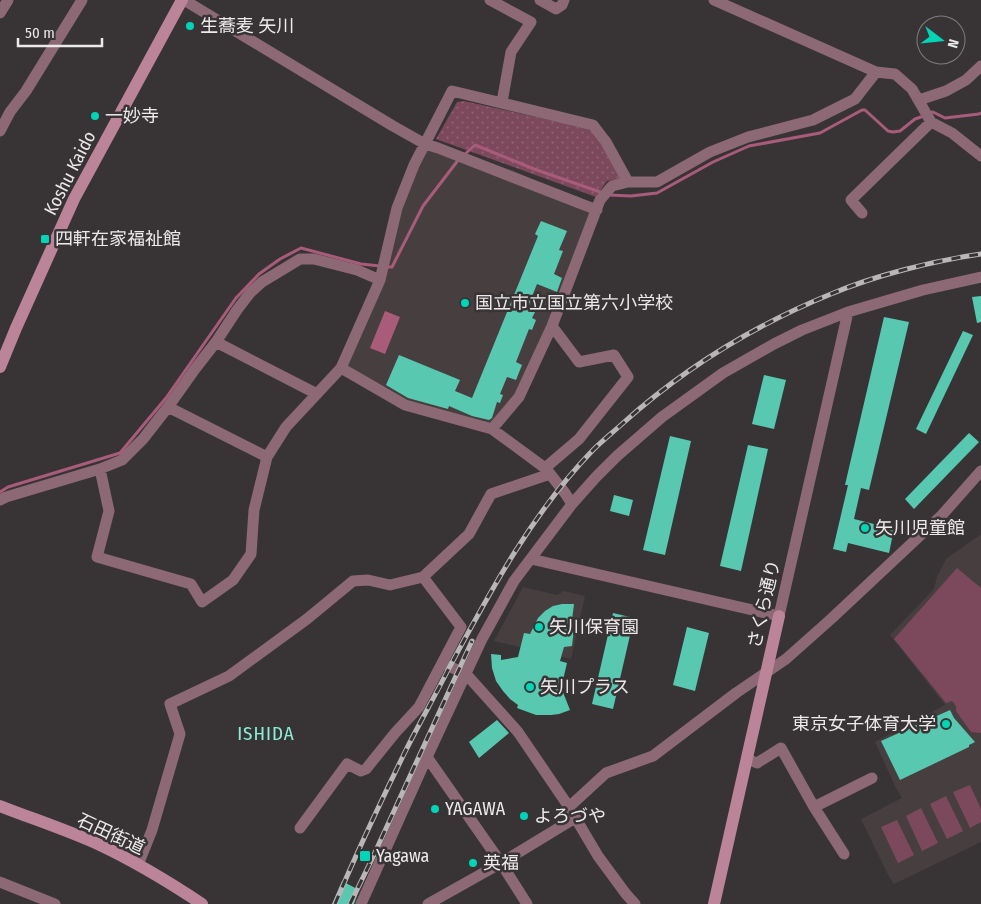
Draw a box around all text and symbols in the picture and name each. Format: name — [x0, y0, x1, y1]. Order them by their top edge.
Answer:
scale bar — [18, 15, 101, 47]
place label: 生蕎麦 矢川 — [200, 15, 294, 37]
north arrow — [916, 15, 966, 65]
marker: 生蕎麦 矢川 — [184, 20, 196, 32]
text: 50 m — [25, 24, 55, 42]
text: N — [944, 37, 962, 50]
place label: 一妙寺 — [105, 105, 159, 127]
marker: 一妙寺 — [89, 110, 101, 122]
street label: Koshu Kaido — [39, 127, 101, 219]
place label: 四軒在家福祉館 — [55, 228, 181, 250]
marker: 四軒在家福祉館 — [39, 233, 51, 245]
place label: 国立市立国立第六小学校 — [475, 292, 673, 314]
marker: 国立市立国立第六小学校 — [459, 297, 471, 309]
place label: 矢川児童館 — [875, 517, 965, 539]
marker: 矢川児童館 — [859, 522, 871, 534]
street label: さくら通り — [743, 558, 785, 650]
place label: 矢川保育園 — [549, 616, 639, 638]
marker: 矢川保育園 — [533, 621, 545, 633]
place label: 矢川プラス — [540, 676, 630, 698]
marker: 矢川プラス — [524, 681, 536, 693]
place label: 東京女子体育大学 — [792, 713, 936, 735]
marker: 東京女子体育大学 — [940, 718, 952, 730]
district label: ISHIDA — [237, 722, 295, 745]
place label: YAGAWA — [445, 798, 506, 820]
marker: YAGAWA — [429, 803, 441, 815]
place label: よろづや — [534, 805, 606, 827]
street label: 石田街道 — [74, 809, 148, 859]
marker: よろづや — [518, 810, 530, 822]
place label: Yagawa — [376, 845, 430, 867]
marker: Yagawa — [358, 849, 372, 863]
place label: 英福 — [483, 852, 519, 874]
marker: 英福 — [467, 857, 479, 869]

